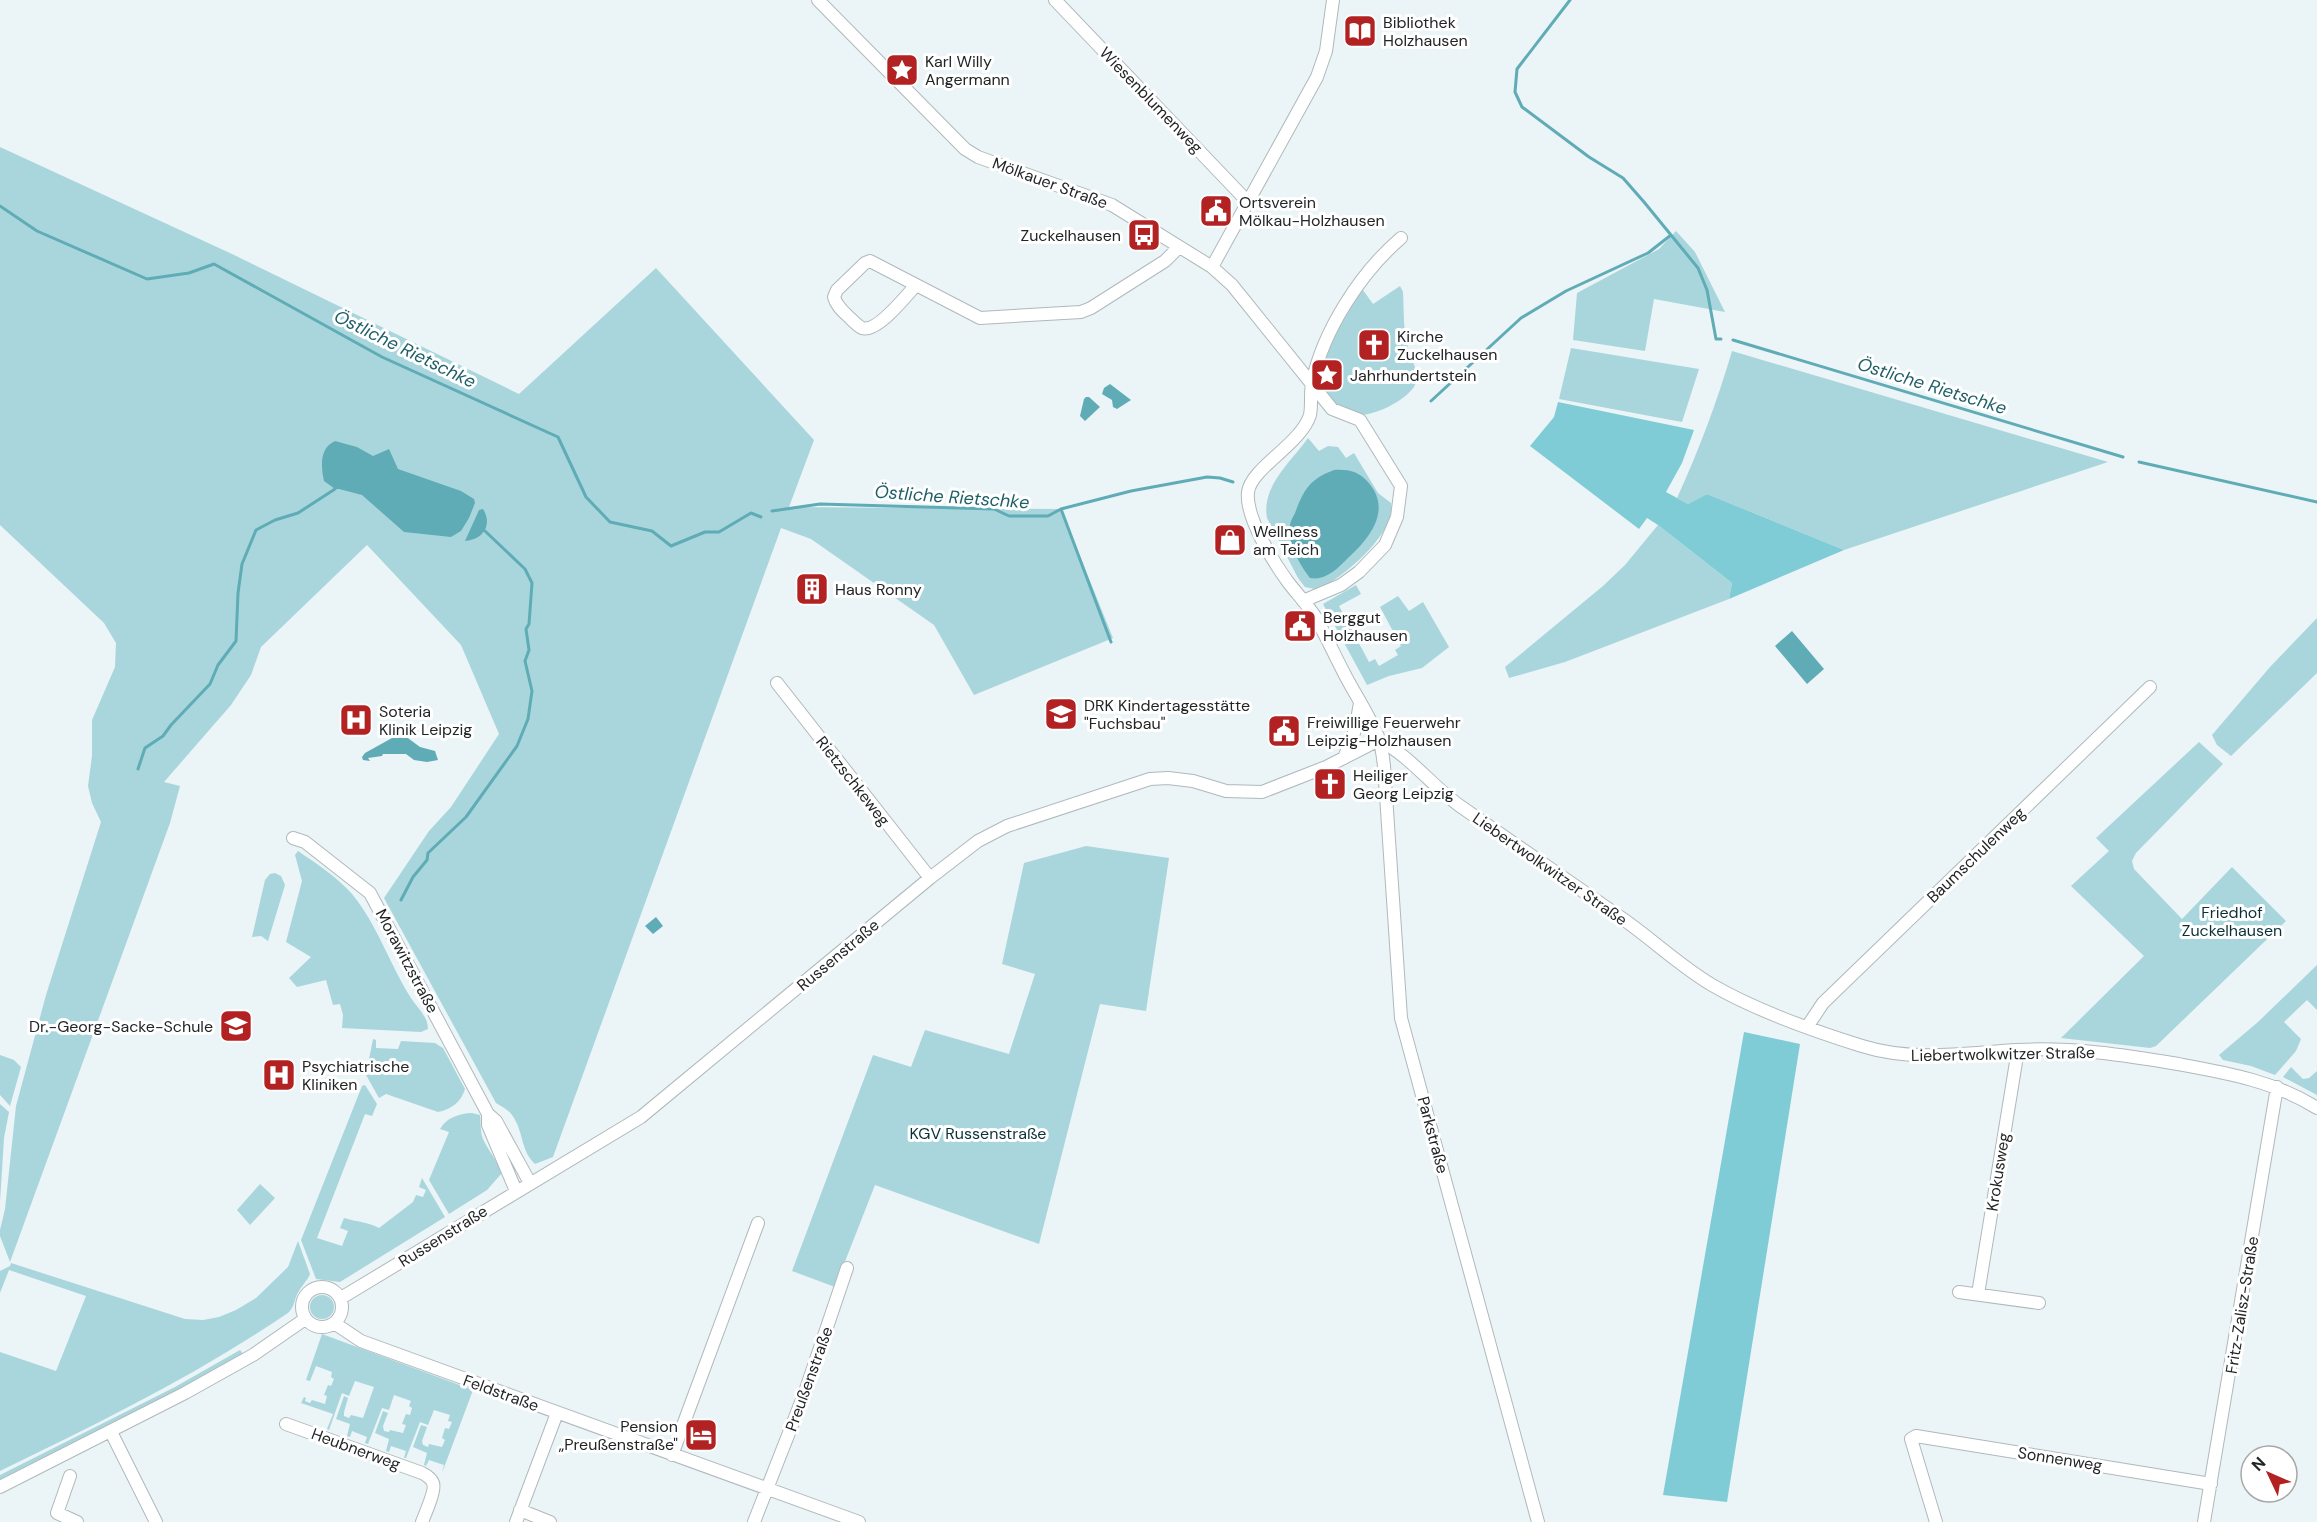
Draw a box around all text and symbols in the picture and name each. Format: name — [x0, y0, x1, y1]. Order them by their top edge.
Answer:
place label: Bibliothek Holzhausen — [1383, 12, 1468, 51]
library icon: Bibliothek Holzhausen — [1342, 13, 1378, 49]
street label: Wiesenblumenweg — [1095, 42, 1207, 158]
place label: Karl Willy Angermann — [925, 51, 1010, 90]
place icon: Karl Willy Angermann — [884, 52, 920, 88]
street label: Mölkauer Straße — [989, 152, 1111, 214]
place label: Ortsverein Mölkau-Holzhausen — [1239, 192, 1385, 231]
public building icon: Ortsverein Mölkau-Holzhausen — [1198, 193, 1234, 229]
bus stop icon: Zuckelhausen — [1126, 217, 1162, 253]
place label: Zuckelhausen — [1021, 225, 1121, 246]
water label: Östliche Rietschke — [330, 304, 480, 394]
place label: Kirche Zuckelhausen — [1397, 326, 1498, 365]
church icon: Kirche Zuckelhausen — [1356, 327, 1392, 363]
water label: Östliche Rietschke — [1854, 352, 2010, 420]
place icon: Jahrhundertstein — [1309, 357, 1345, 393]
place label: Jahrhundertstein — [1350, 365, 1477, 386]
water label: Östliche Rietschke — [874, 480, 1030, 514]
place label: Wellness am Teich — [1253, 521, 1319, 560]
shop icon: Wellness am Teich — [1212, 522, 1248, 558]
building icon: Haus Ronny — [794, 571, 830, 607]
place label: Haus Ronny — [835, 579, 922, 600]
place label: Berggut Holzhausen — [1323, 607, 1408, 646]
public building icon: Berggut Holzhausen — [1282, 608, 1318, 644]
place label: DRK Kindertagesstätte "Fuchsbau" — [1084, 695, 1250, 734]
school or university icon: DRK Kindertagesstätte "Fuchsbau" — [1043, 696, 1079, 732]
place label: Soteria Klinik Leipzig — [379, 701, 472, 740]
hospital icon: Soteria Klinik Leipzig — [338, 702, 374, 738]
place label: Freiwillige Feuerwehr Leipzig-Holzhausen — [1307, 712, 1461, 751]
public building icon: Freiwillige Feuerwehr Leipzig-Holzhausen — [1266, 713, 1302, 749]
street label: Rietzschkeweg — [811, 732, 895, 830]
place label: Heiliger Georg Leipzig — [1353, 765, 1454, 804]
church icon: Heiliger Georg Leipzig — [1312, 766, 1348, 802]
street label: Baumschulenweg — [1922, 803, 2030, 907]
street label: Liebertwolkwitzer Straße — [1469, 808, 1631, 930]
park label: Friedhof Zuckelhausen — [2182, 902, 2282, 941]
street label: Morawitzstraße — [371, 905, 443, 1017]
street label: Russenstraße — [793, 914, 883, 996]
school or university icon: Dr.-Georg-Sacke-Schule — [218, 1008, 254, 1044]
place label: Dr.-Georg-Sacke-Schule — [29, 1016, 213, 1037]
street label: Liebertwolkwitzer Straße — [1911, 1042, 2095, 1066]
place label: Psychiatrische Kliniken — [302, 1056, 409, 1095]
hospital icon: Psychiatrische Kliniken — [261, 1057, 297, 1093]
street label: Parkstraße — [1413, 1094, 1453, 1176]
park label: KGV Russenstraße — [910, 1123, 1046, 1144]
street label: Krokusweg — [1981, 1131, 2015, 1213]
street label: Russenstraße — [395, 1200, 491, 1272]
street label: Fritz-Zalisz-Straße — [2221, 1235, 2263, 1375]
street label: Preußenstraße — [780, 1324, 838, 1434]
street label: Feldstraße — [460, 1370, 542, 1416]
place label: Pension „Preußenstraße" — [559, 1416, 678, 1455]
hotel icon: Pension „Preußenstraße" — [683, 1417, 719, 1453]
street label: Heubnerweg — [309, 1423, 403, 1475]
street label: Sonnenweg — [2016, 1442, 2104, 1476]
north arrow — [2239, 1444, 2299, 1504]
text: N — [2247, 1452, 2270, 1475]

